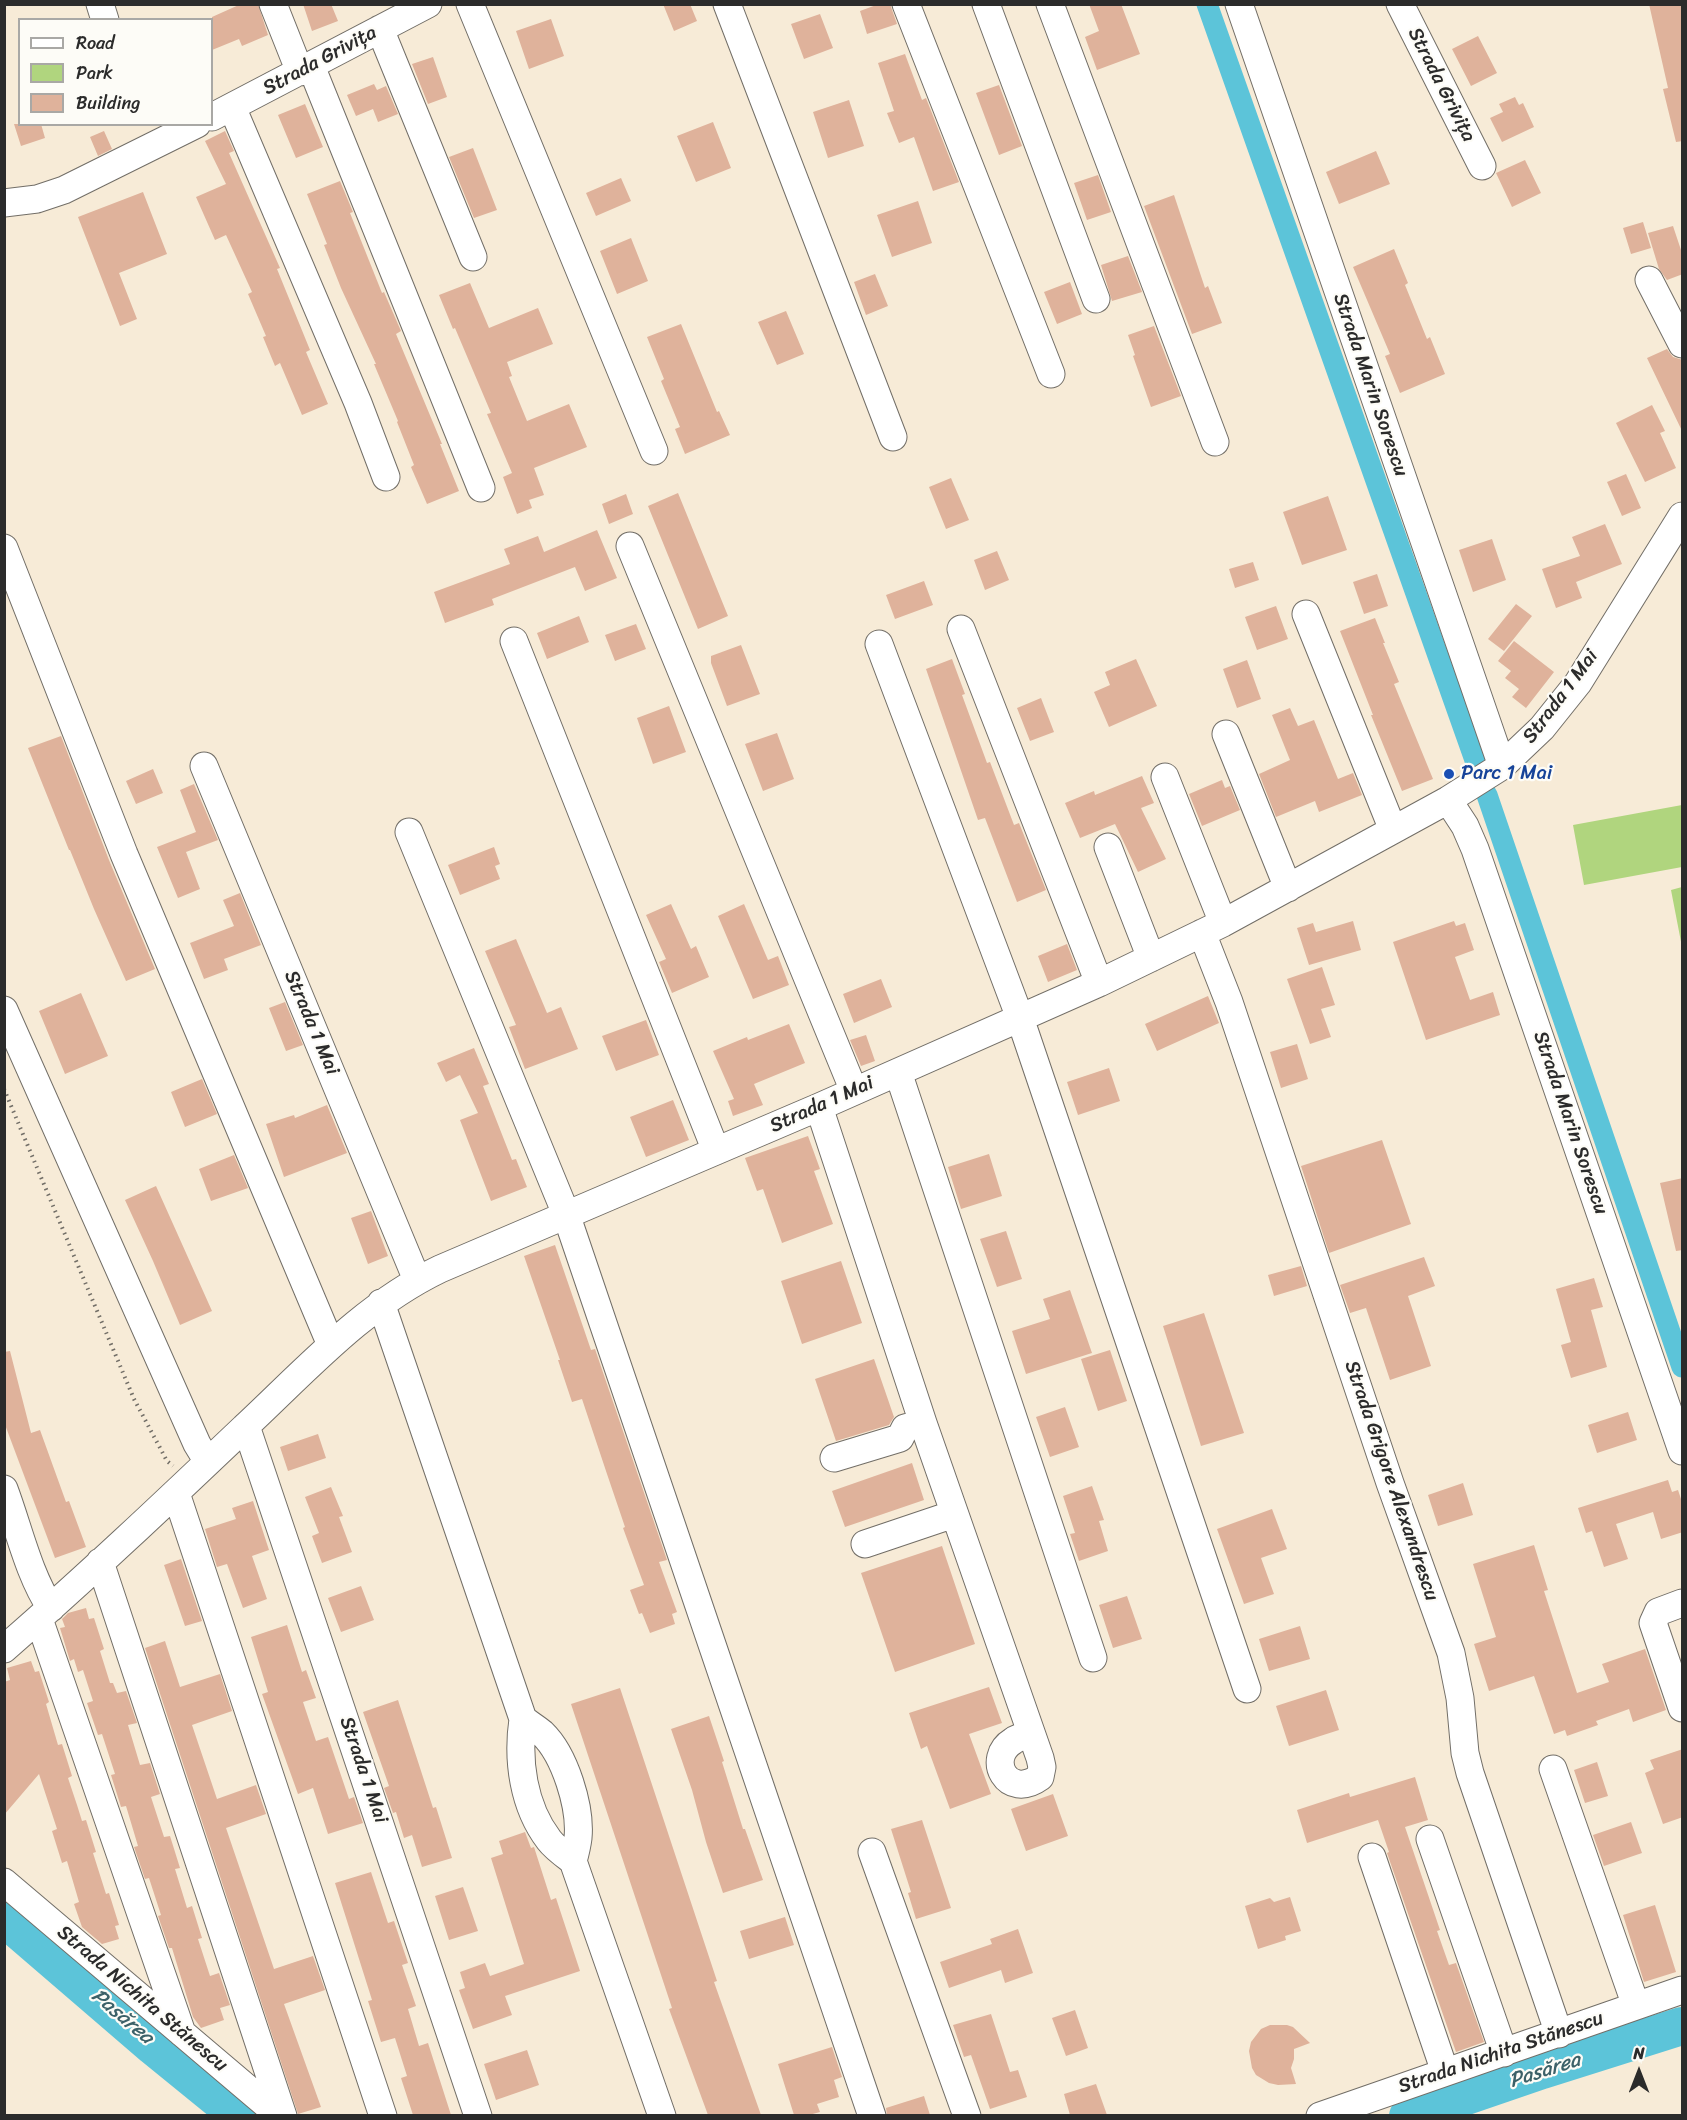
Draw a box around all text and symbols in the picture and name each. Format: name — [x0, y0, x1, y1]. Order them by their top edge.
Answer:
legend — [18, 18, 213, 126]
street label: Strada Grivița — [259, 21, 381, 101]
street label: Strada Grivița — [1402, 24, 1480, 146]
text: Road — [76, 27, 115, 59]
text: Park — [76, 57, 113, 89]
text: Building — [76, 87, 140, 119]
street label: Strada Marin Sorescu — [1327, 290, 1413, 480]
street label: Strada 1 Mai — [1518, 645, 1604, 749]
place label: Parc 1 Mai — [1461, 762, 1552, 786]
marker: Parc 1 Mai — [1442, 767, 1456, 781]
street label: Strada 1 Mai — [278, 967, 344, 1079]
street label: Strada Marin Sorescu — [1527, 1028, 1613, 1218]
street label: Strada 1 Mai — [766, 1071, 878, 1139]
street label: Strada Grigore Alexandrescu — [1339, 1358, 1443, 1604]
street label: Strada 1 Mai — [334, 1714, 392, 1826]
street label: Strada Nichita Stănescu — [52, 1921, 232, 2077]
water label: Pasărea — [86, 1984, 158, 2050]
street label: Strada Nichita Stănescu — [1395, 2007, 1607, 2099]
text: N — [1633, 2039, 1645, 2068]
north arrow — [1609, 2042, 1669, 2102]
water label: Pasărea — [1506, 2048, 1584, 2094]

